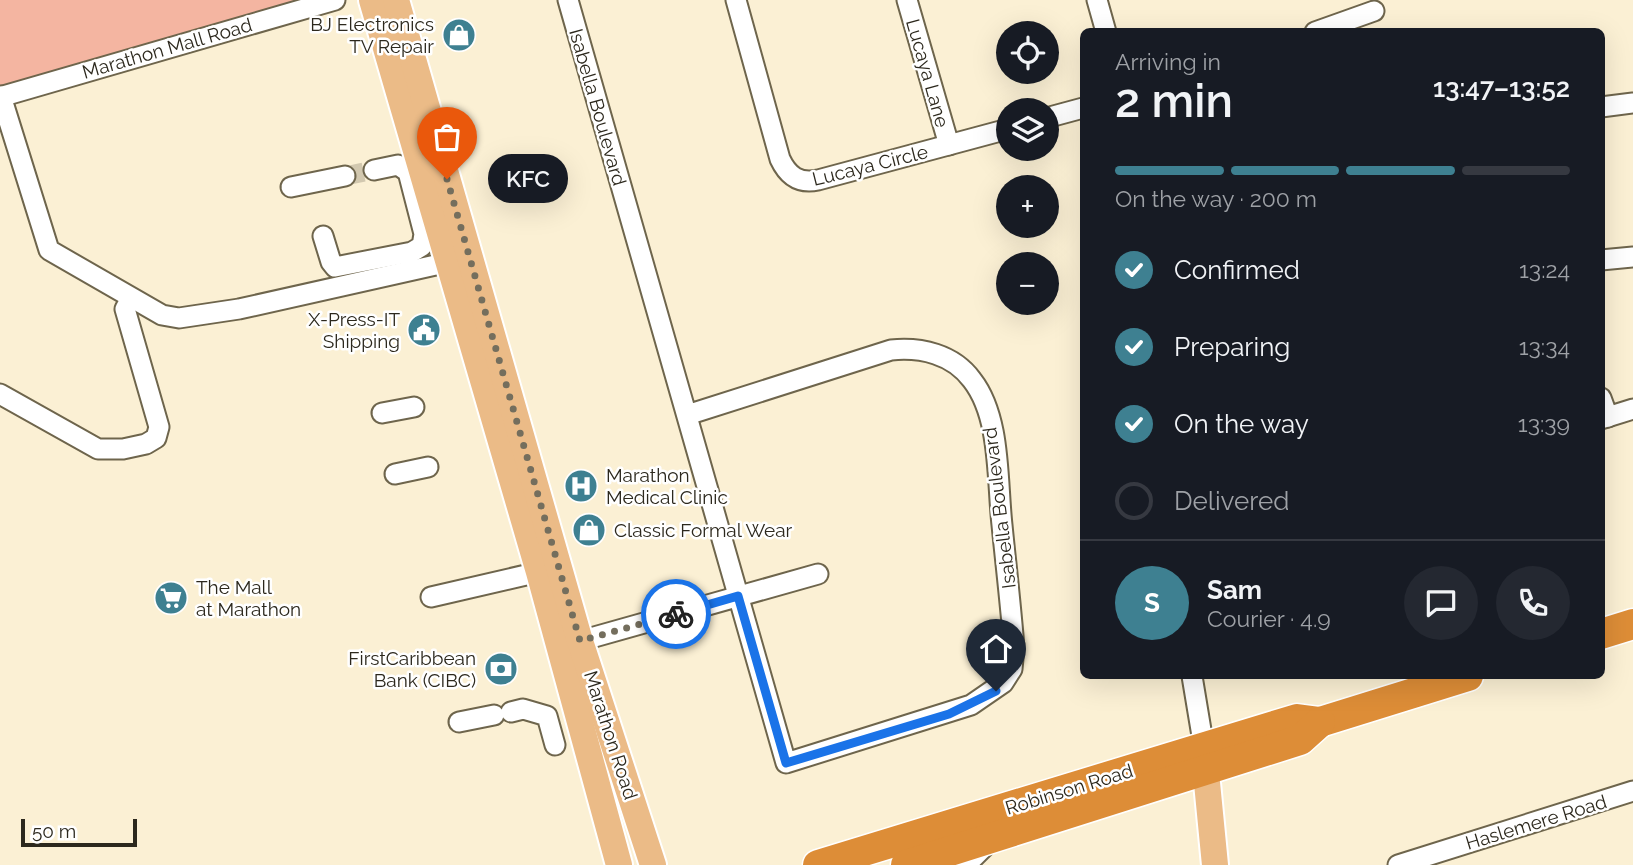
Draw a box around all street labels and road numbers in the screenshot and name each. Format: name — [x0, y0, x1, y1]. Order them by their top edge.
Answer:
street label: Marathon Mall Road — [80, 13, 254, 83]
street label: Lucaya Lane — [902, 16, 954, 130]
street label: Isabella Boulevard — [565, 26, 631, 188]
street label: Lucaya Circle — [810, 140, 930, 190]
street label: Isabella Boulevard — [978, 426, 1020, 590]
street label: Marathon Road — [580, 668, 642, 802]
street label: Robinson Road — [1003, 759, 1135, 819]
street label: Haslemere Road — [1463, 790, 1609, 854]

